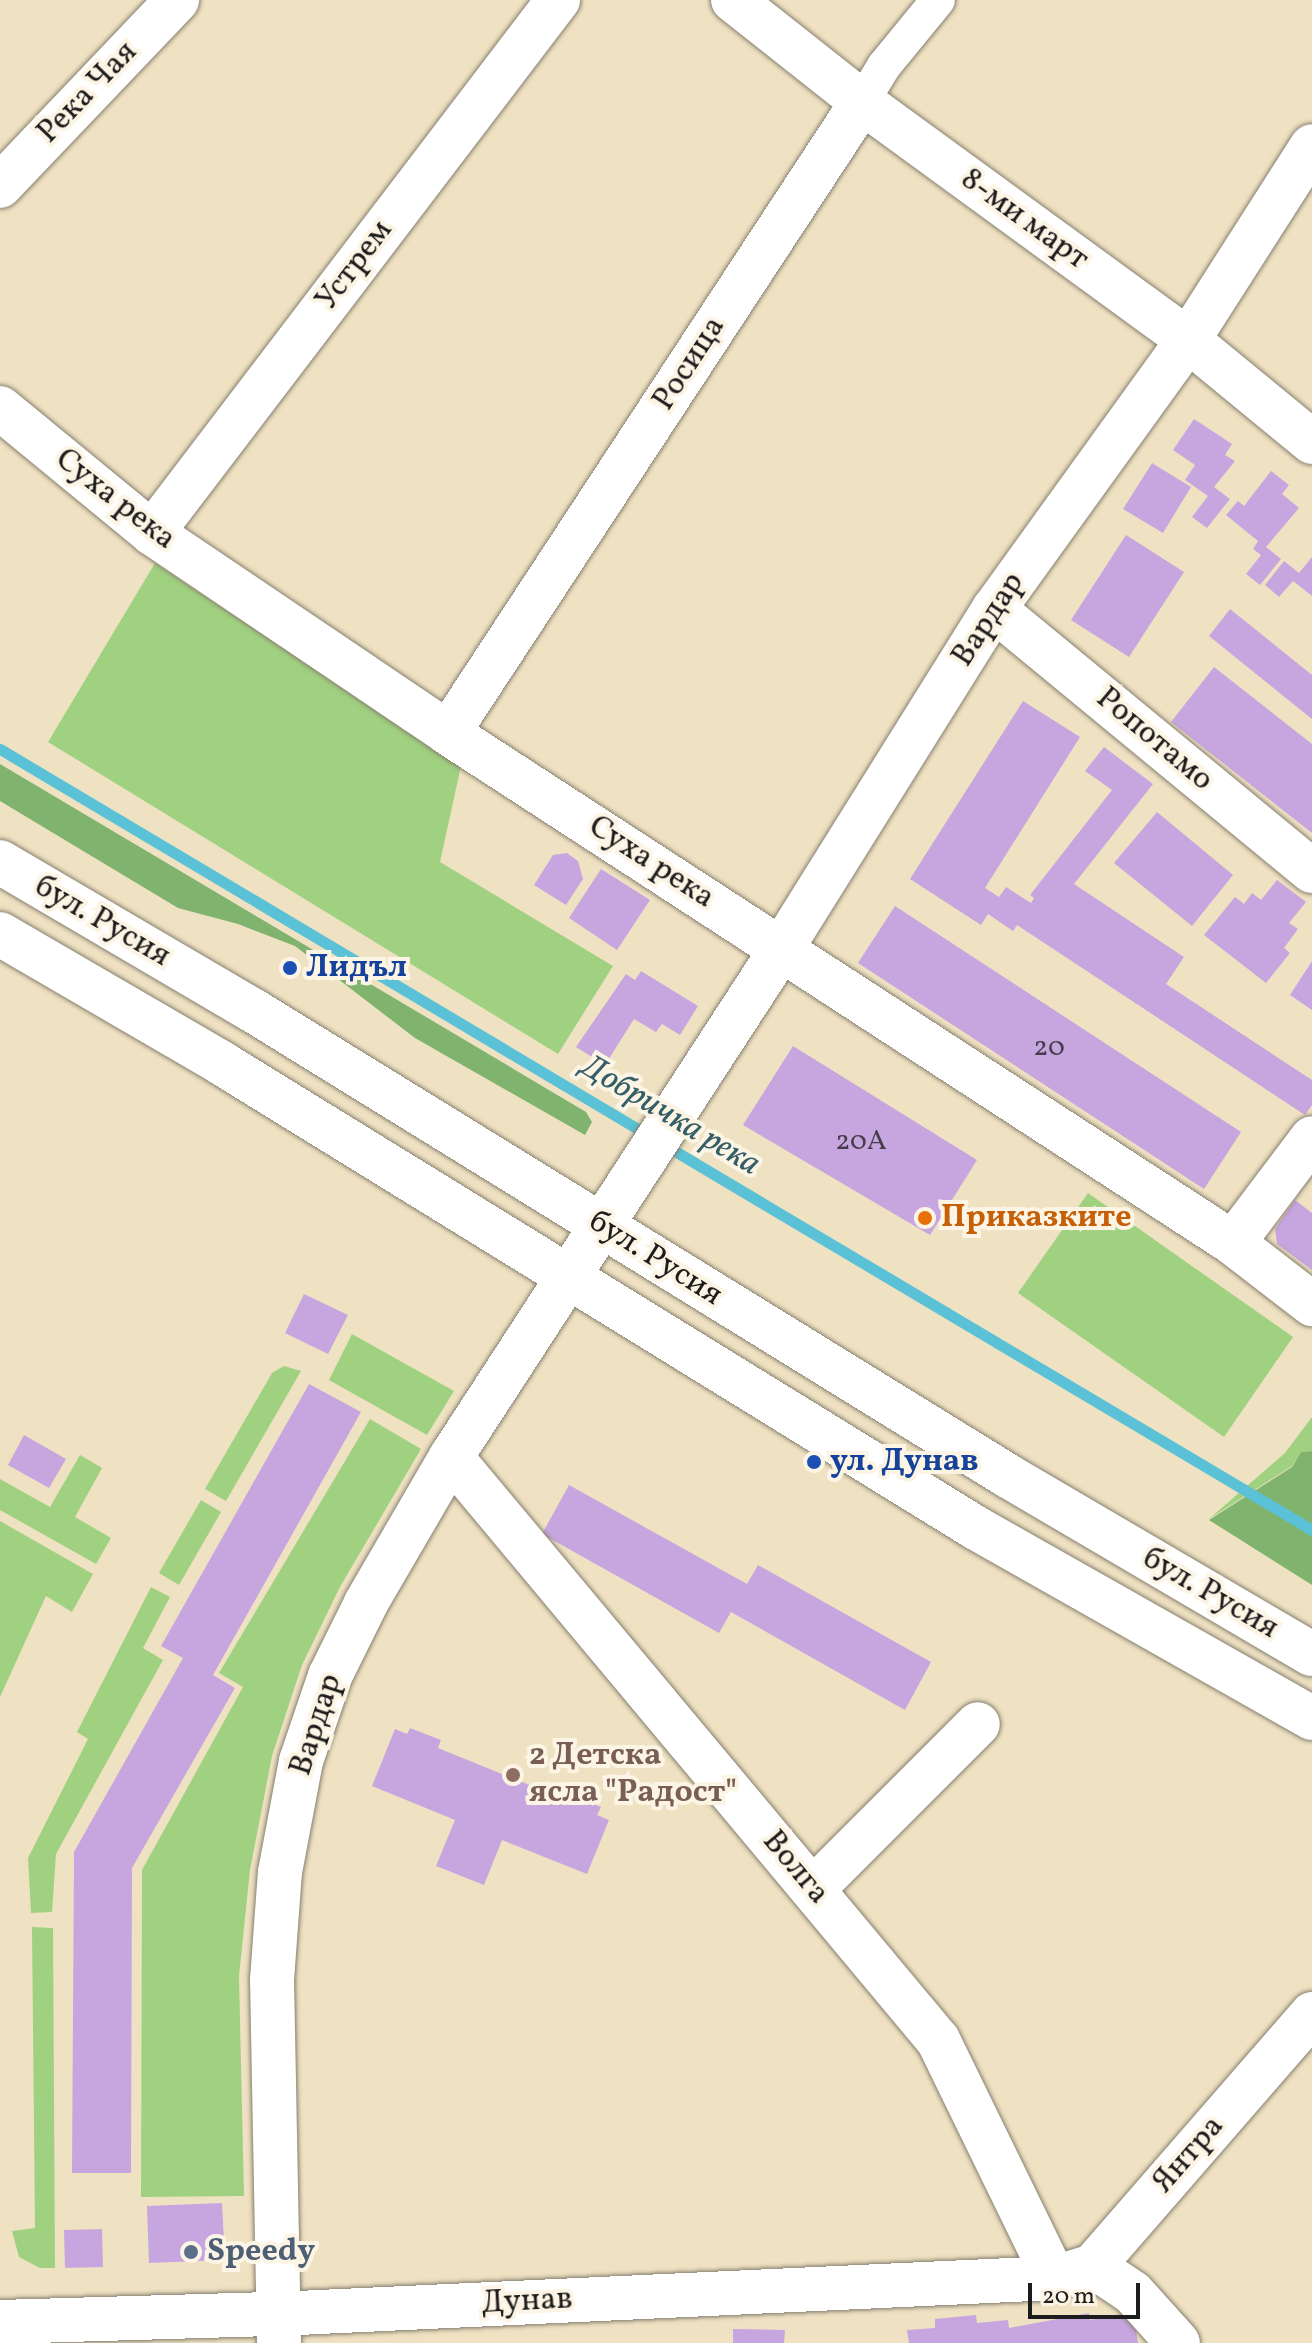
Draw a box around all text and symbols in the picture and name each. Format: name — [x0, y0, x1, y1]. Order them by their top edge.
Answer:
street label: Река Чая — [30, 34, 146, 152]
street label: 8-ми март — [953, 161, 1095, 279]
street label: Устрем — [308, 213, 402, 319]
street label: Росица — [645, 310, 735, 418]
street label: Суха река — [47, 441, 183, 559]
street label: Вардар — [944, 566, 1034, 674]
street label: Ропотамо — [1088, 680, 1220, 800]
street label: Суха река — [581, 808, 721, 918]
street label: бул. Русия — [27, 868, 177, 976]
place label: Лидъл — [306, 949, 407, 987]
marker: Лидъл — [281, 959, 299, 977]
house number: 20 — [1033, 1031, 1065, 1065]
water label: Добричка река — [573, 1047, 767, 1185]
house number: 20A — [835, 1125, 887, 1159]
place label: Приказките — [941, 1199, 1132, 1237]
street label: бул. Русия — [581, 1203, 729, 1315]
marker: Приказките — [916, 1209, 934, 1227]
place label: ул. Дунав — [830, 1443, 979, 1481]
marker: ул. Дунав — [805, 1453, 823, 1471]
street label: бул. Русия — [1135, 1540, 1285, 1648]
street label: Вардар — [283, 1669, 351, 1781]
place label: 2 Детска ясла "Радост" — [529, 1738, 737, 1813]
marker: 2 Детска ясла "Радост" — [504, 1766, 522, 1784]
street label: Волга — [753, 1823, 837, 1913]
street label: Янтра — [1145, 2108, 1233, 2202]
place label: Speedy — [207, 2233, 315, 2271]
marker: Speedy — [182, 2243, 200, 2261]
scale bar — [1032, 2267, 1144, 2317]
street label: Дунав — [480, 2280, 574, 2324]
text: 20 m — [1042, 2280, 1095, 2314]

